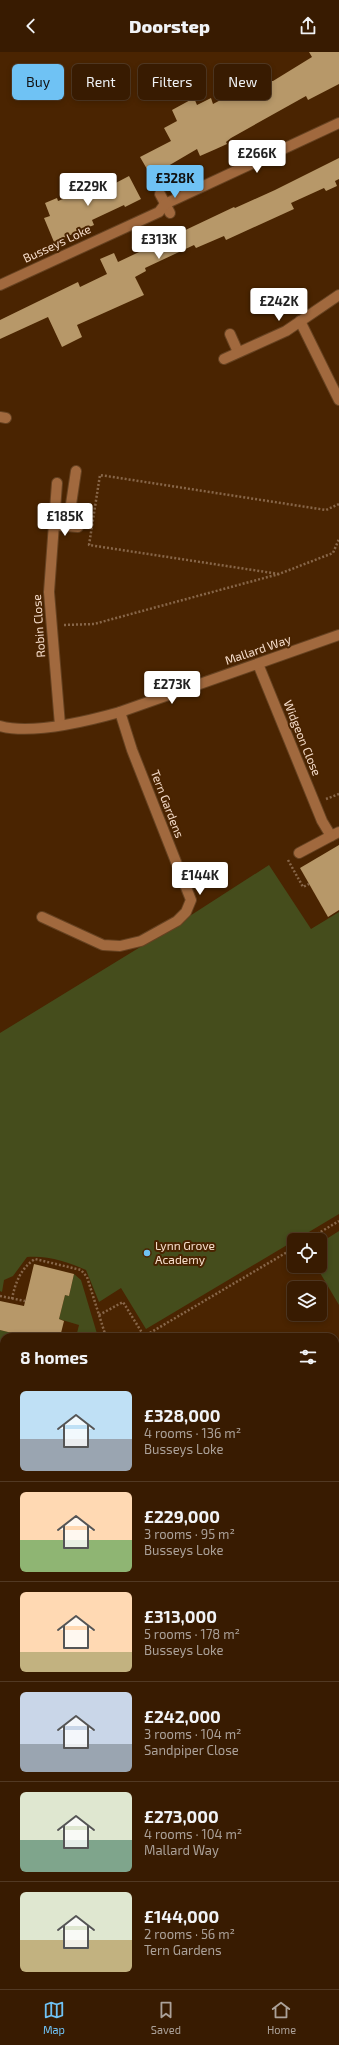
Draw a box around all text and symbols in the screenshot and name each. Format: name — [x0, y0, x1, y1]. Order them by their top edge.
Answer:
icon: back — [20, 15, 42, 37]
text: Doorstep — [129, 15, 210, 37]
icon: share — [297, 15, 319, 37]
chip: Buy — [12, 64, 64, 100]
chip: Rent — [72, 64, 130, 100]
chip: Filters — [138, 64, 206, 100]
chip: New — [214, 64, 271, 100]
pin: £266K — [229, 140, 285, 174]
text: £266K — [238, 145, 276, 161]
pin: £328K — [147, 165, 203, 199]
text: £328K — [156, 170, 194, 186]
pin: £229K — [60, 173, 116, 207]
text: £229K — [69, 178, 107, 194]
street label: Busseys Loke — [20, 221, 93, 265]
pin: £313K — [131, 226, 187, 260]
text: £313K — [141, 231, 177, 247]
pin: £242K — [251, 288, 307, 322]
text: £242K — [259, 293, 299, 309]
pin: £185K — [37, 503, 93, 537]
text: £185K — [47, 508, 83, 524]
street label: Robin Close — [29, 594, 47, 658]
street label: Mallard Way — [223, 631, 293, 667]
pin: £273K — [144, 671, 200, 705]
text: £273K — [153, 676, 191, 692]
street label: Widgeon Close — [281, 698, 325, 778]
street label: Tern Gardens — [149, 768, 187, 840]
pin: £144K — [172, 862, 228, 896]
text: £144K — [181, 867, 219, 883]
map controls — [287, 1233, 327, 1321]
button: locate — [287, 1233, 327, 1273]
place label: Lynn Grove Academy — [155, 1238, 215, 1266]
marker: Lynn Grove Academy — [142, 1248, 152, 1258]
button: layers — [287, 1281, 327, 1321]
icon: filters — [297, 1346, 319, 1368]
text: 8 homes — [20, 1347, 88, 1367]
text: £328,000 — [144, 1405, 220, 1425]
icon: home — [52, 1407, 100, 1455]
text: 4 rooms · 136 m² — [144, 1425, 241, 1441]
text: Busseys Loke — [144, 1441, 223, 1457]
text: £229,000 — [144, 1506, 220, 1526]
icon: home — [52, 1508, 100, 1556]
text: 3 rooms · 95 m² — [144, 1526, 235, 1542]
text: Busseys Loke — [144, 1542, 223, 1558]
text: £313,000 — [144, 1606, 217, 1626]
icon: home — [52, 1608, 100, 1656]
text: 5 rooms · 178 m² — [144, 1626, 240, 1642]
text: Busseys Loke — [144, 1642, 223, 1658]
text: £242,000 — [144, 1706, 221, 1726]
icon: home — [52, 1708, 100, 1756]
text: 3 rooms · 104 m² — [144, 1726, 241, 1742]
text: Sandpiper Close — [144, 1742, 239, 1758]
text: £273,000 — [144, 1806, 219, 1826]
icon: home — [52, 1808, 100, 1856]
text: 4 rooms · 104 m² — [144, 1826, 242, 1842]
text: Mallard Way — [144, 1842, 219, 1858]
text: £144,000 — [144, 1906, 219, 1926]
icon: home — [52, 1908, 100, 1956]
text: 2 rooms · 56 m² — [144, 1926, 235, 1942]
text: Tern Gardens — [144, 1942, 222, 1958]
tab: Map — [43, 1999, 65, 2036]
tab: Saved — [151, 1999, 181, 2036]
tab: Home — [267, 1999, 296, 2036]

